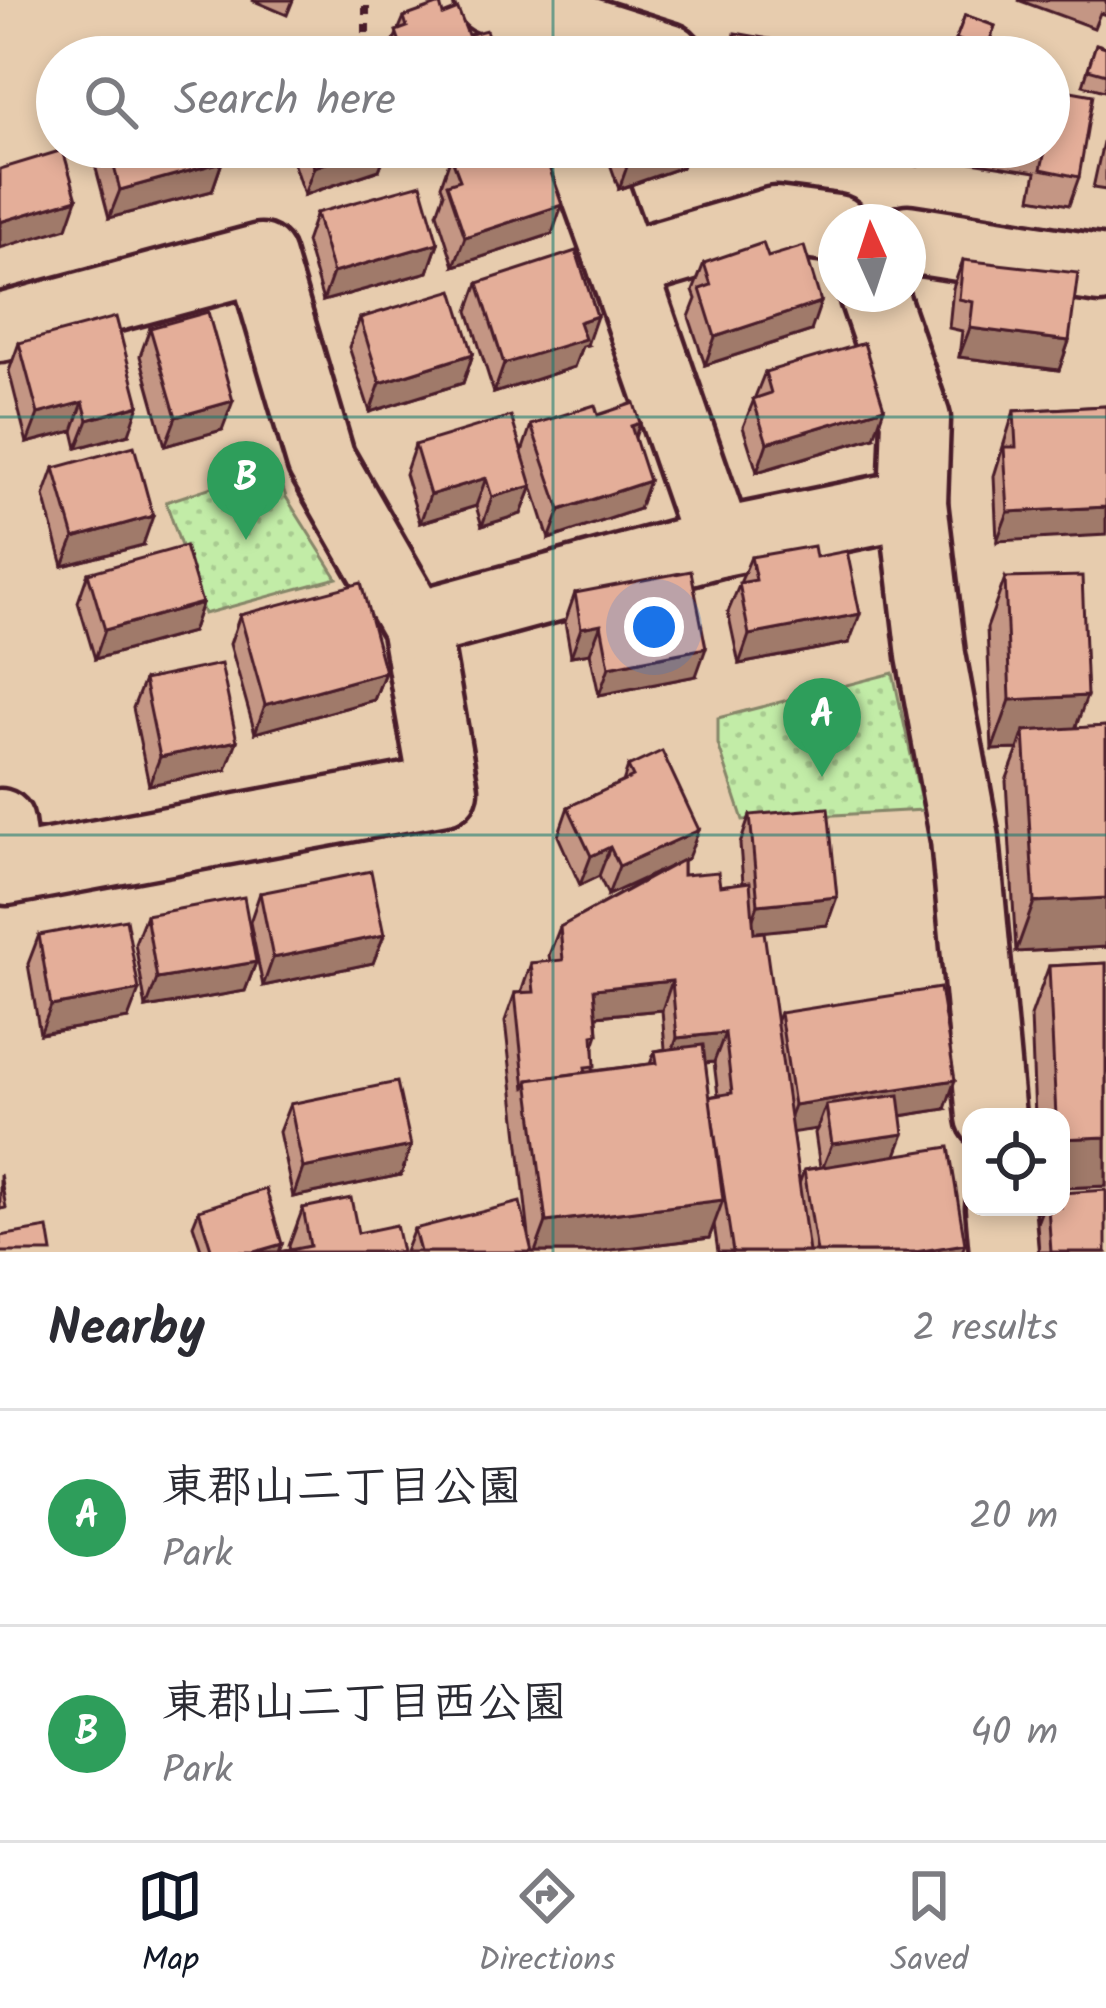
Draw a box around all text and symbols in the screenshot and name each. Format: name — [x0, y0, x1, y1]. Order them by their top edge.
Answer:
search box — [36, 36, 1070, 168]
text: Search here — [174, 66, 396, 138]
icon: search — [78, 69, 144, 135]
north arrow — [818, 204, 926, 312]
pin: B — [207, 441, 285, 540]
your location — [624, 597, 684, 657]
pin: A — [783, 678, 861, 777]
map controls — [962, 1108, 1070, 1216]
button: locate — [962, 1108, 1070, 1216]
text: Nearby — [48, 1290, 205, 1371]
text: 2 results — [913, 1299, 1058, 1361]
text: 東郡山二丁目公園 — [162, 1453, 522, 1525]
text: A — [75, 1487, 99, 1549]
text: 20 m — [969, 1487, 1058, 1549]
text: Park — [162, 1525, 233, 1587]
text: 東郡山二丁目西公園 — [162, 1669, 567, 1741]
text: B — [75, 1703, 99, 1765]
text: 40 m — [970, 1703, 1058, 1765]
text: Park — [162, 1741, 233, 1803]
tab: Map — [137, 1863, 203, 1988]
tab: Directions — [478, 1863, 615, 1988]
tab: Saved — [890, 1863, 969, 1988]

